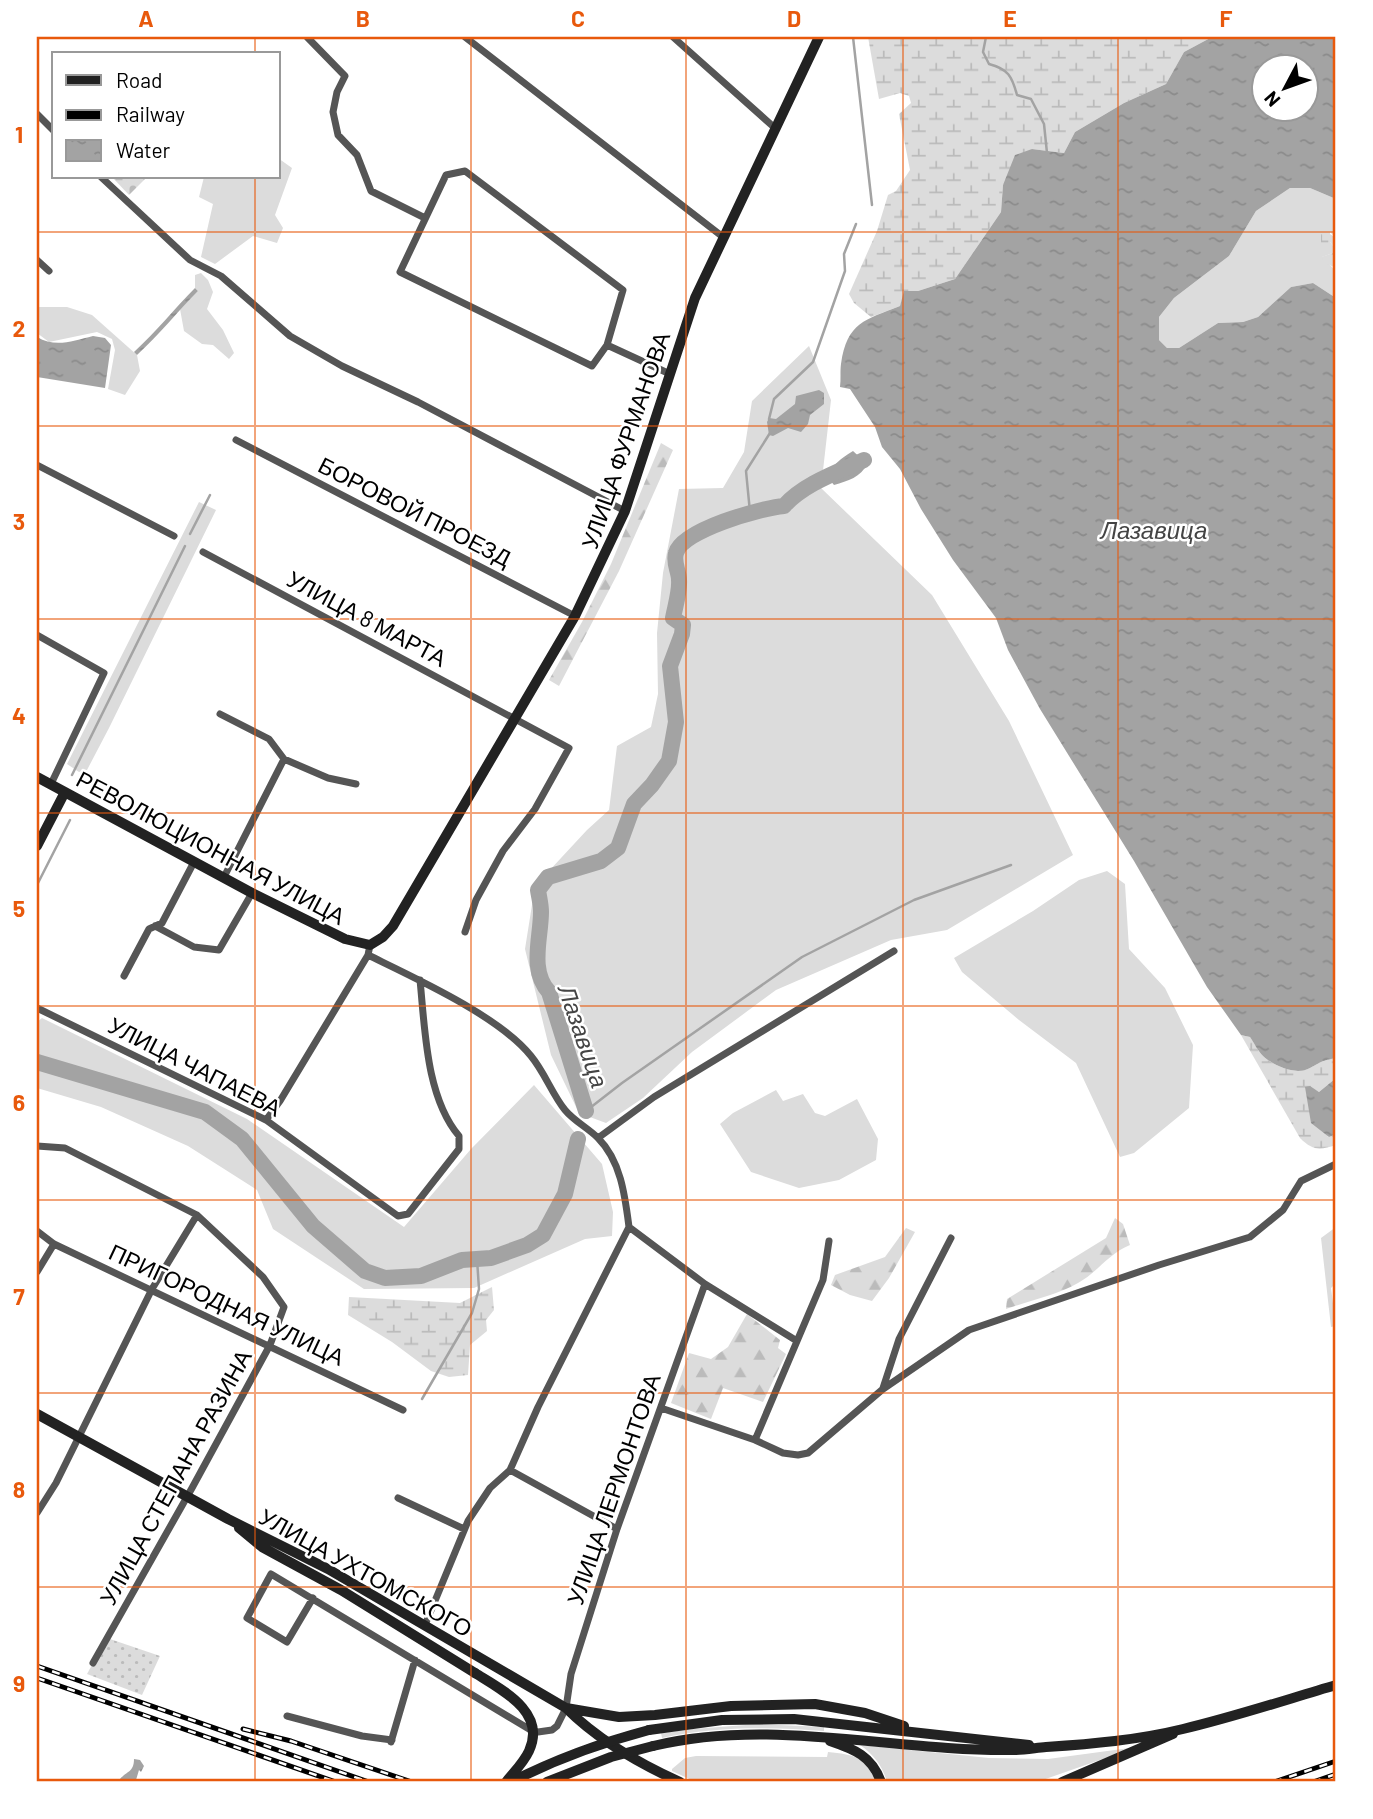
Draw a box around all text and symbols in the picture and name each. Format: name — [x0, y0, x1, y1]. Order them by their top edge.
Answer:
text: A — [138, 4, 154, 32]
text: B — [356, 4, 370, 32]
text: C — [571, 4, 585, 32]
text: D — [787, 4, 801, 32]
text: E — [1003, 4, 1017, 32]
text: F — [1220, 4, 1233, 32]
legend — [52, 52, 280, 178]
north arrow — [1250, 52, 1320, 122]
text: Road — [116, 67, 162, 92]
text: N — [1259, 87, 1285, 112]
text: Railway — [116, 101, 185, 126]
text: 1 — [15, 120, 23, 148]
text: Water — [116, 137, 171, 162]
text: 2 — [13, 314, 25, 342]
street label: УЛИЦА ФУРМАНОВА — [575, 327, 675, 552]
street label: БОРОВОЙ ПРОЕЗД — [314, 450, 516, 572]
text: 3 — [13, 507, 25, 535]
water label: Лазавица — [1099, 515, 1207, 544]
street label: УЛИЦА 8 МАРТА — [283, 564, 452, 672]
text: 4 — [12, 701, 26, 729]
street label: РЕВОЛЮЦИОННАЯ УЛИЦА — [72, 764, 351, 930]
text: 5 — [13, 894, 25, 922]
water label: Лазавица — [552, 979, 615, 1091]
street label: УЛИЦА ЧАПАЕВА — [104, 1010, 287, 1122]
text: 6 — [13, 1088, 25, 1116]
street label: ПРИГОРОДНАЯ УЛИЦА — [105, 1237, 350, 1371]
text: 7 — [13, 1282, 25, 1310]
street label: УЛИЦА СТЕПАНА РАЗИНА — [93, 1344, 257, 1609]
street label: УЛИЦА ЛЕРМОНТОВА — [560, 1369, 666, 1608]
text: 8 — [13, 1475, 25, 1503]
street label: УЛИЦА УХТОМСКОГО — [255, 1502, 477, 1642]
text: 9 — [13, 1669, 25, 1697]

